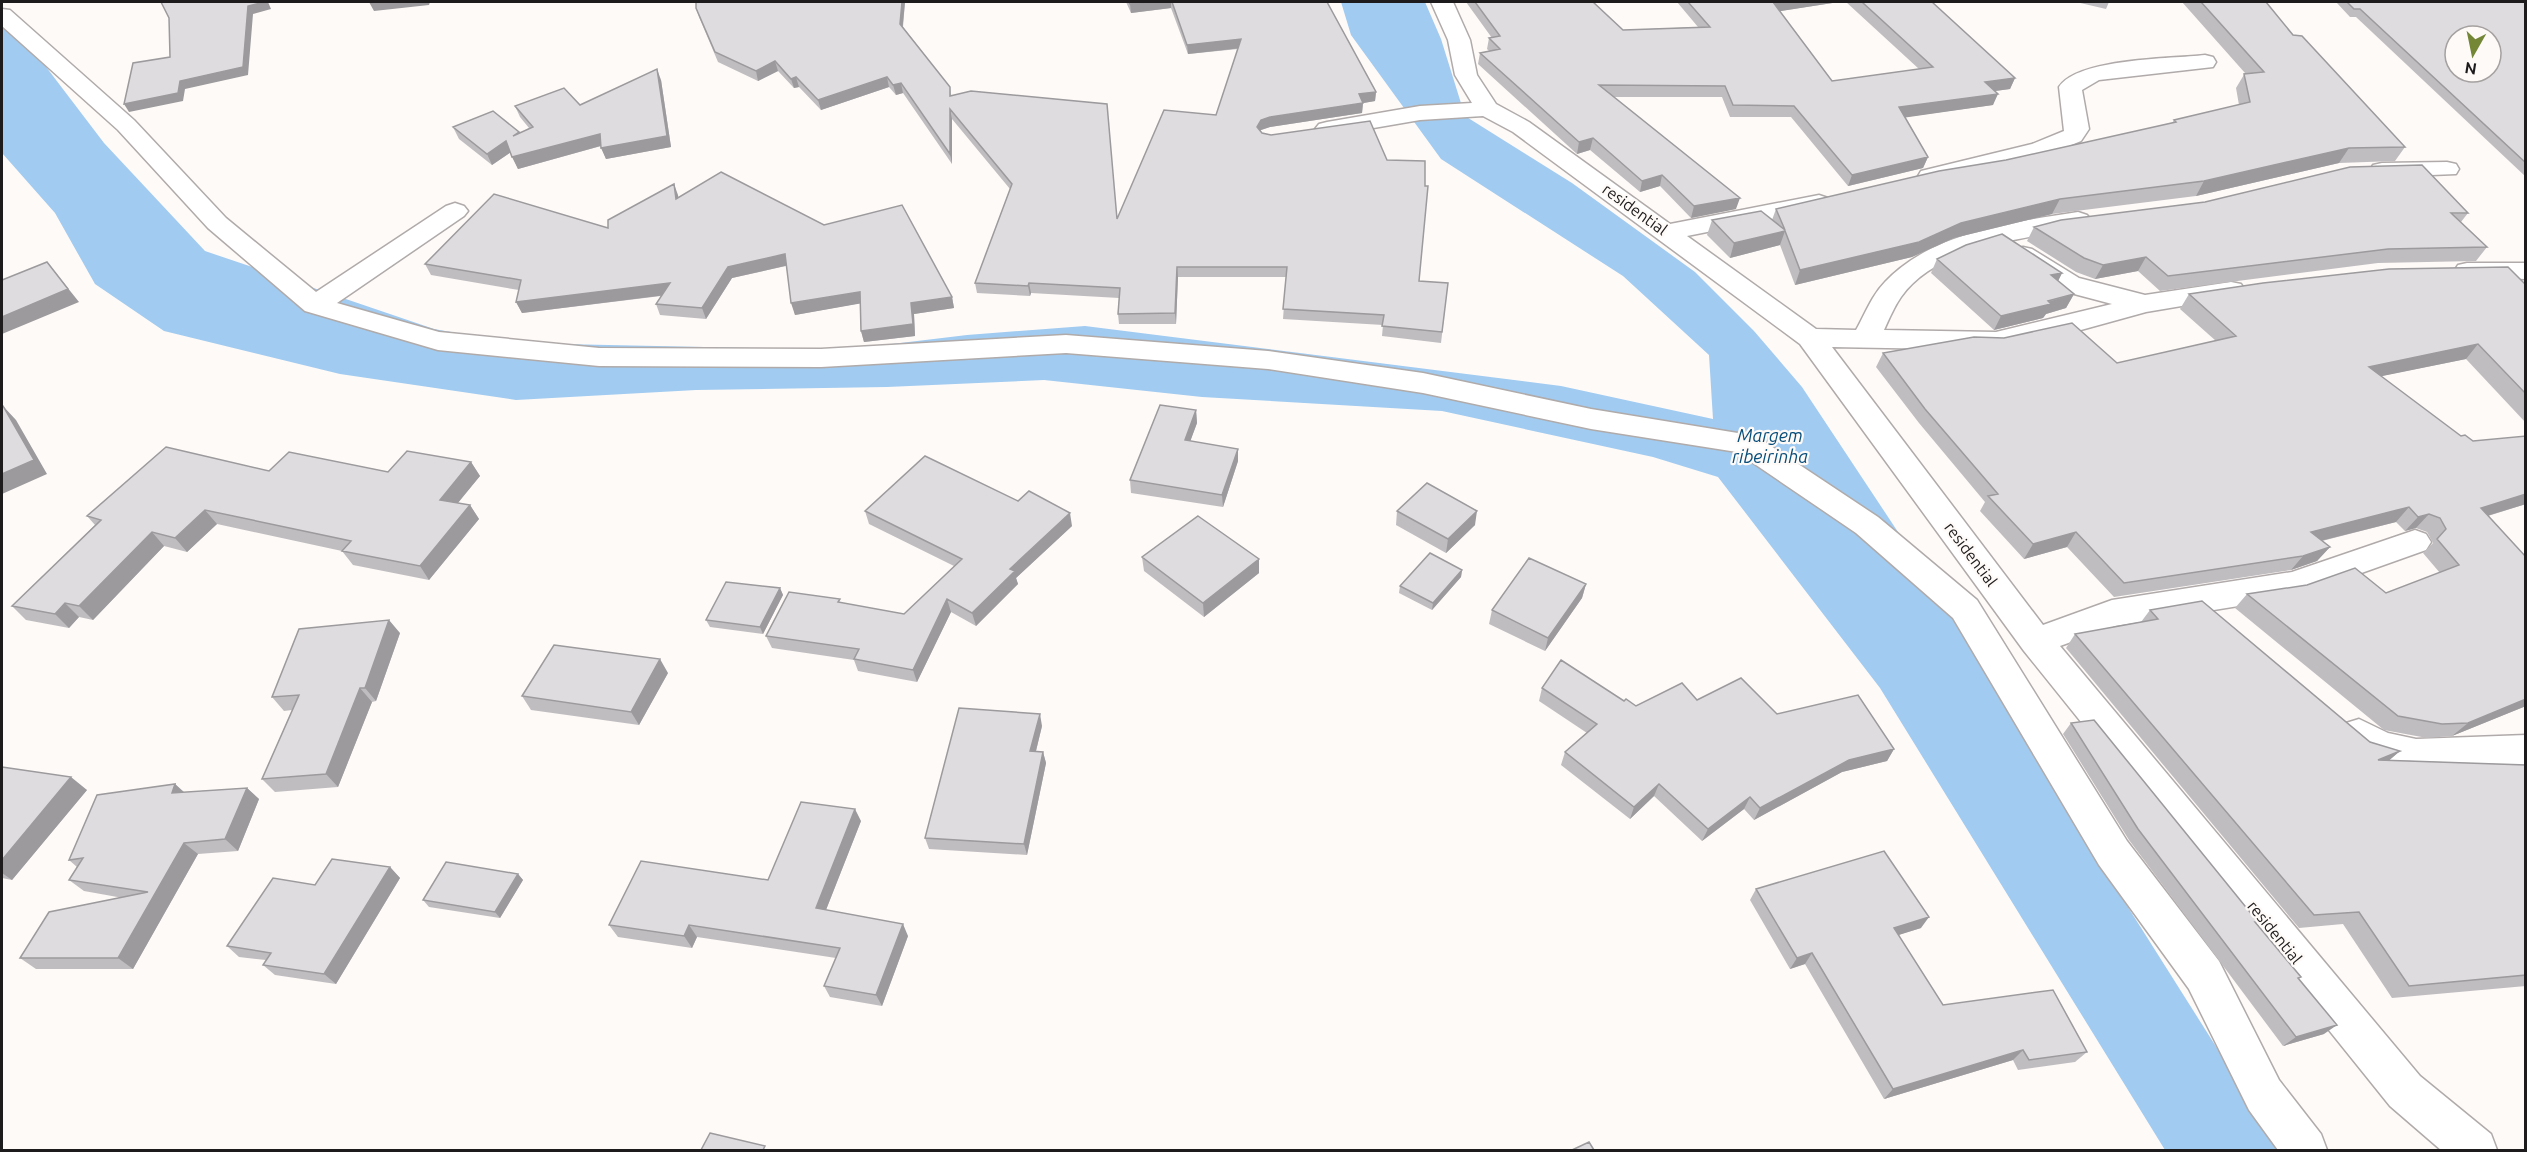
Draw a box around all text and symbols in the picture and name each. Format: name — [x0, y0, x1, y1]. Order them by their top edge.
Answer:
north arrow — [2443, 24, 2503, 84]
text: N — [2463, 59, 2478, 79]
street label: residential — [1599, 179, 1671, 239]
water label: Margem ribeirinha — [1732, 425, 1808, 466]
street label: residential — [1941, 518, 2001, 590]
street label: residential — [2244, 897, 2306, 967]

